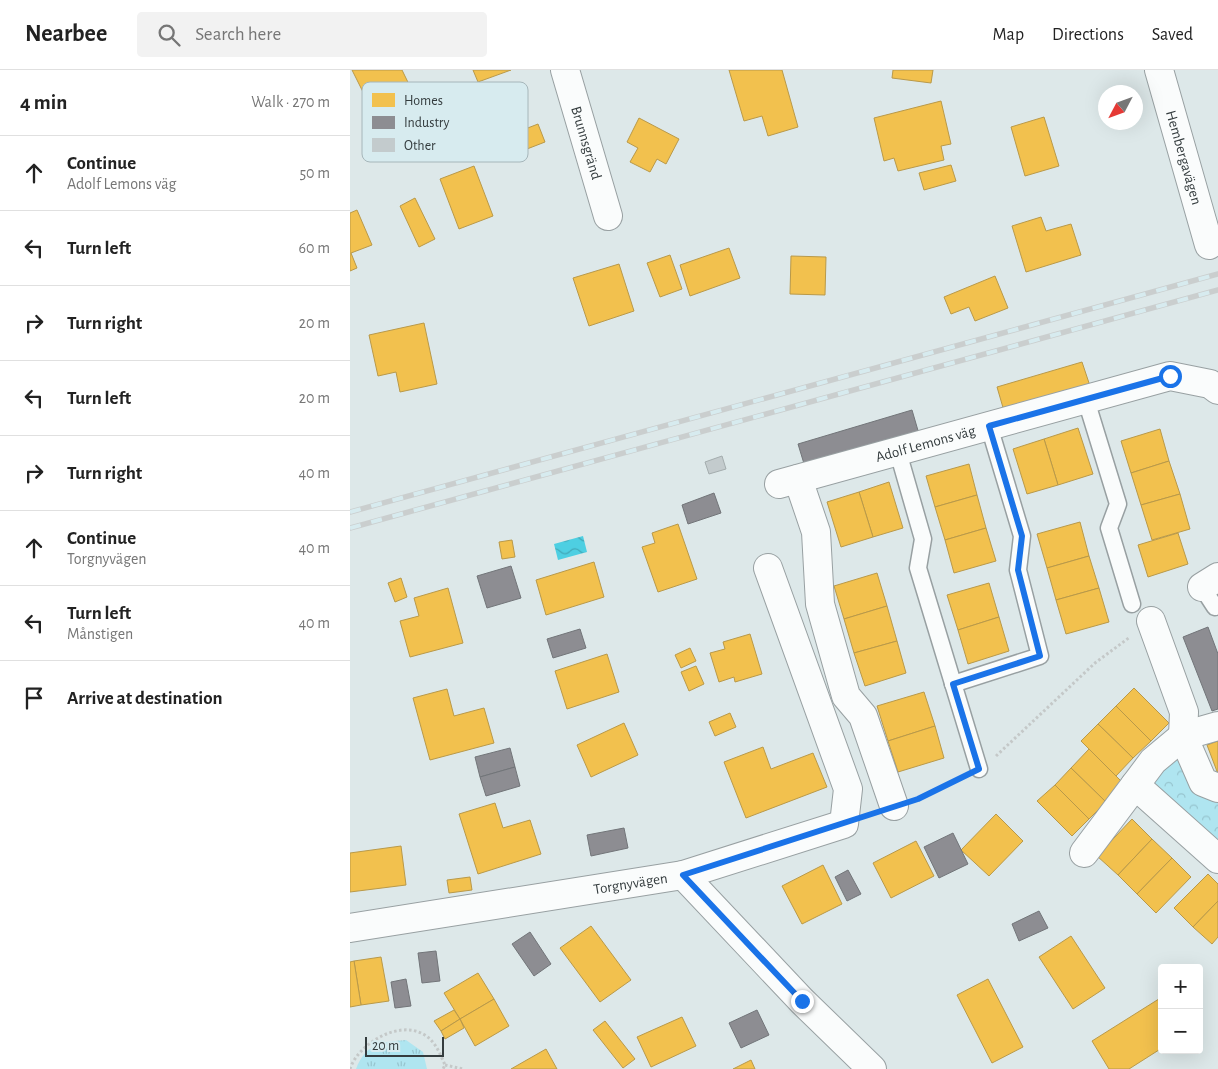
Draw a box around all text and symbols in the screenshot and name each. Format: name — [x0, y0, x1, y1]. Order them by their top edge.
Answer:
search box — [137, 12, 487, 57]
icon: search — [155, 21, 183, 49]
text: Nearbee — [25, 22, 107, 46]
text: Search here — [195, 25, 281, 44]
text: Map — [993, 26, 1024, 44]
text: Directions — [1052, 26, 1124, 44]
text: Saved — [1152, 26, 1193, 44]
legend — [362, 82, 528, 162]
north arrow — [1098, 85, 1143, 130]
text: 4 min — [20, 92, 67, 113]
text: Walk · 270 m — [251, 94, 330, 110]
text: Homes — [404, 94, 443, 108]
street label: Brunnsgränd — [568, 105, 604, 182]
street label: Hembergavägen — [1163, 109, 1204, 206]
text: Industry — [404, 116, 450, 130]
text: Other — [404, 139, 436, 153]
text: Continue — [67, 154, 136, 173]
icon: ahead — [20, 159, 48, 187]
text: 50 m — [299, 165, 330, 181]
text: Adolf Lemons väg — [67, 176, 176, 192]
icon: left — [20, 234, 48, 262]
text: Turn left — [67, 239, 131, 258]
text: 60 m — [299, 240, 330, 256]
icon: right — [20, 309, 48, 337]
text: Turn right — [67, 314, 142, 333]
text: 20 m — [299, 315, 330, 331]
route start — [1159, 365, 1182, 388]
icon: left — [20, 384, 48, 412]
text: Turn left — [67, 389, 131, 408]
text: 20 m — [299, 390, 330, 406]
street label: Adolf Lemons väg — [874, 423, 978, 465]
icon: right — [20, 459, 48, 487]
text: Turn right — [67, 464, 142, 483]
text: 40 m — [298, 465, 330, 481]
text: Continue — [67, 529, 136, 548]
icon: ahead — [20, 534, 48, 562]
text: 40 m — [298, 540, 330, 556]
text: Torgnyvägen — [67, 551, 147, 567]
text: Turn left — [67, 604, 131, 623]
icon: left — [20, 609, 48, 637]
text: 40 m — [298, 615, 330, 631]
text: Månstigen — [67, 626, 133, 642]
icon: arrive — [20, 684, 48, 712]
text: Arrive at destination — [67, 689, 223, 708]
street label: Torgnyvägen — [592, 871, 669, 897]
map controls — [1158, 964, 1203, 1054]
button: + — [1158, 964, 1203, 1009]
route end — [791, 990, 814, 1013]
button: − — [1158, 1009, 1203, 1054]
scale bar — [365, 1034, 444, 1057]
text: 20 m — [372, 1039, 399, 1053]

